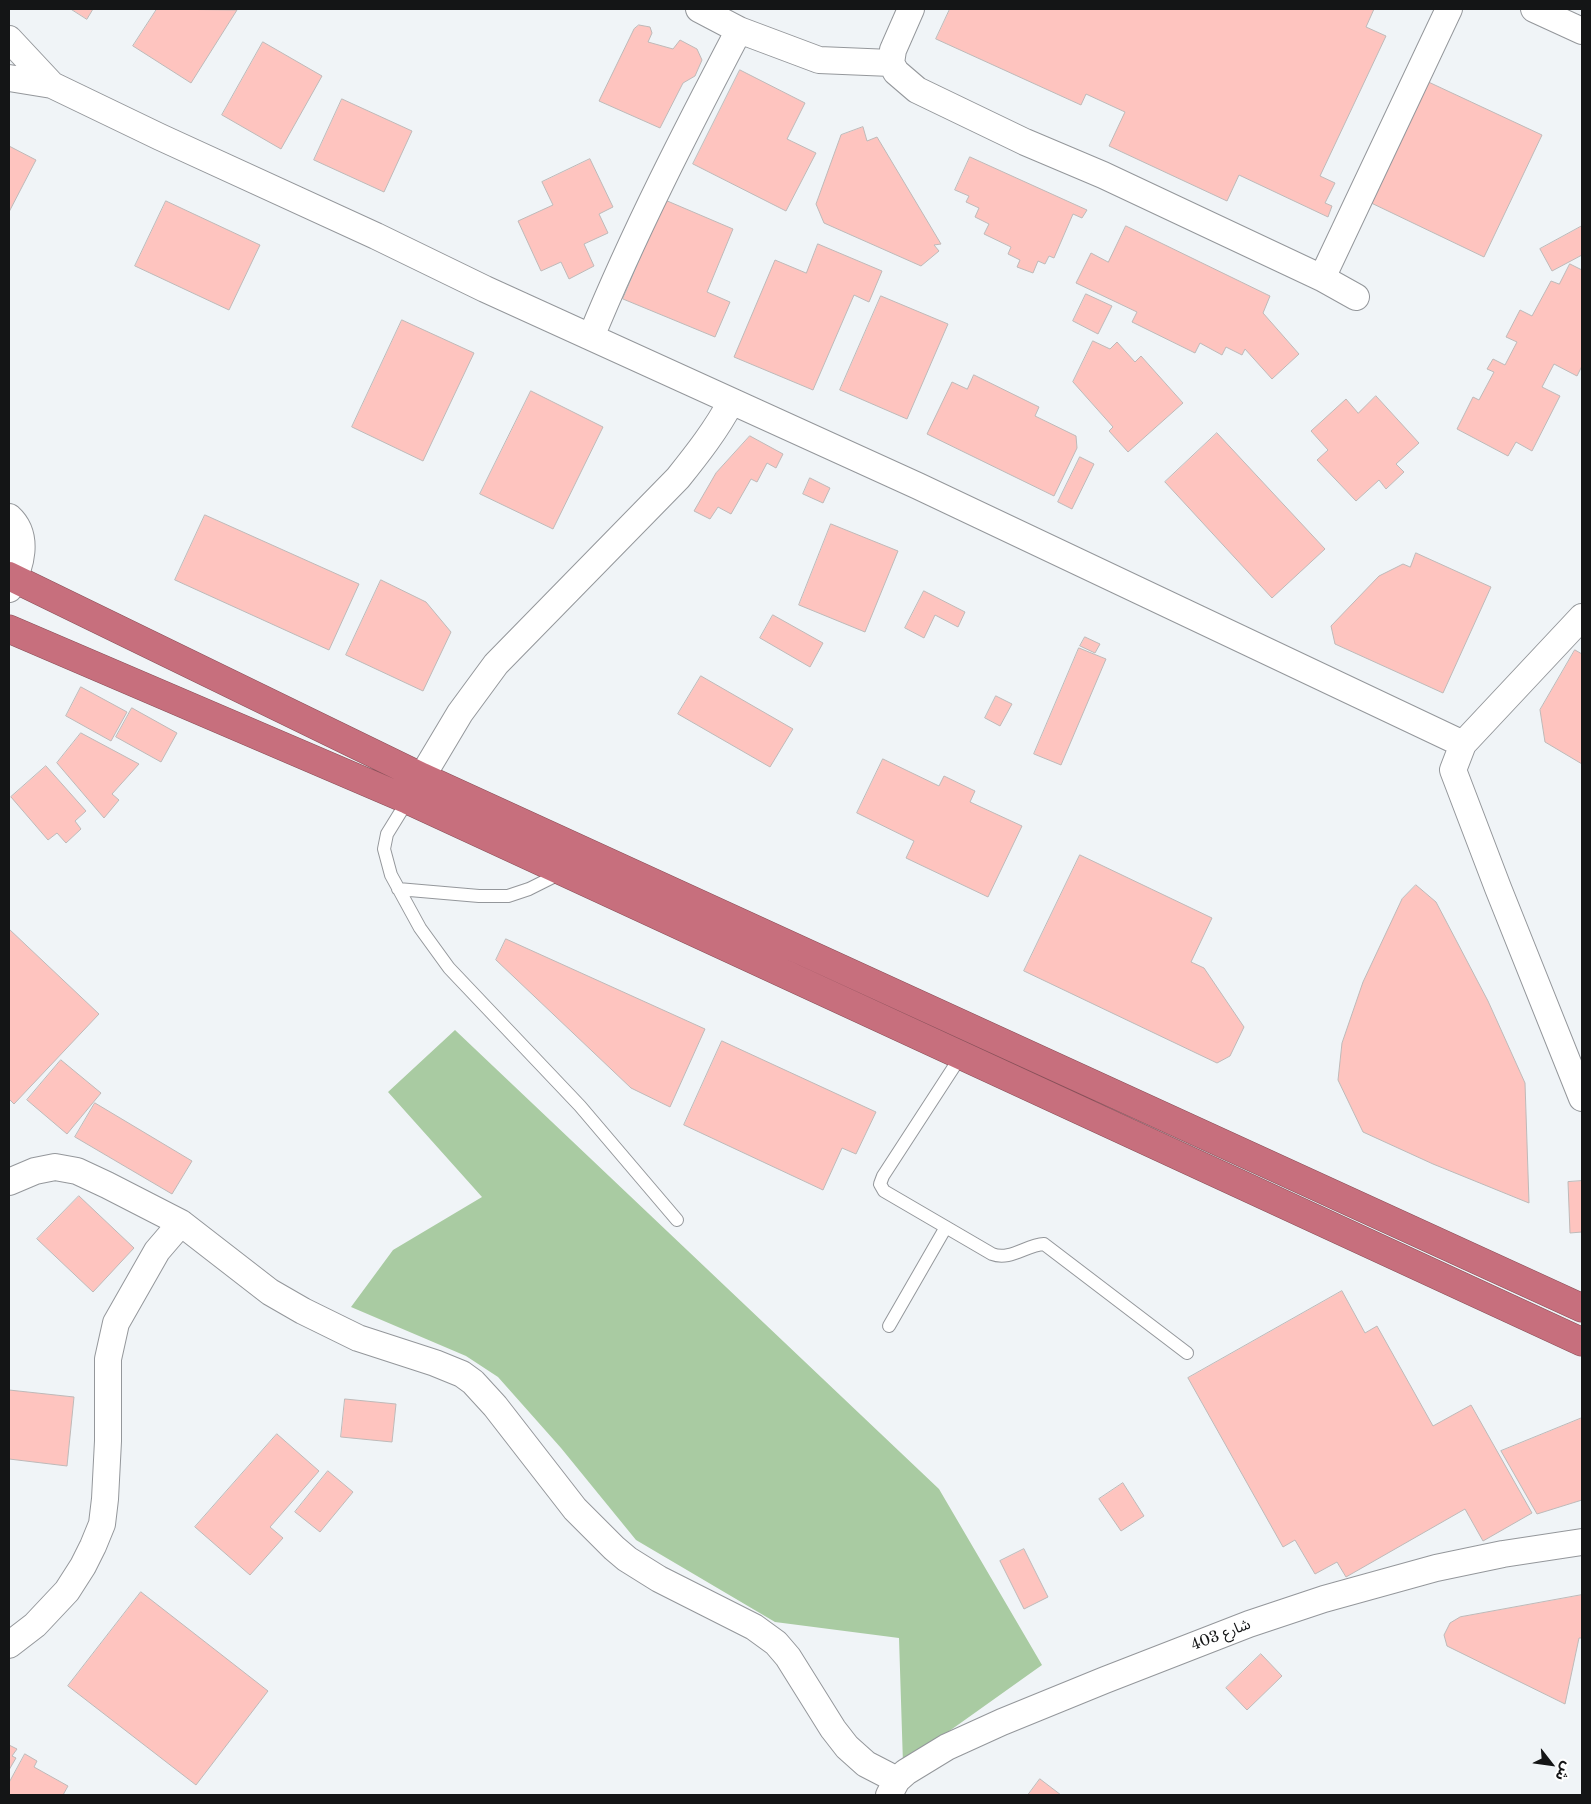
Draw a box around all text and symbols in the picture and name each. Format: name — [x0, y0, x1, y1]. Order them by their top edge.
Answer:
street label: شارع 403 — [1189, 1615, 1253, 1655]
north arrow — [1526, 1739, 1576, 1789]
text: ش — [1551, 1759, 1577, 1784]

